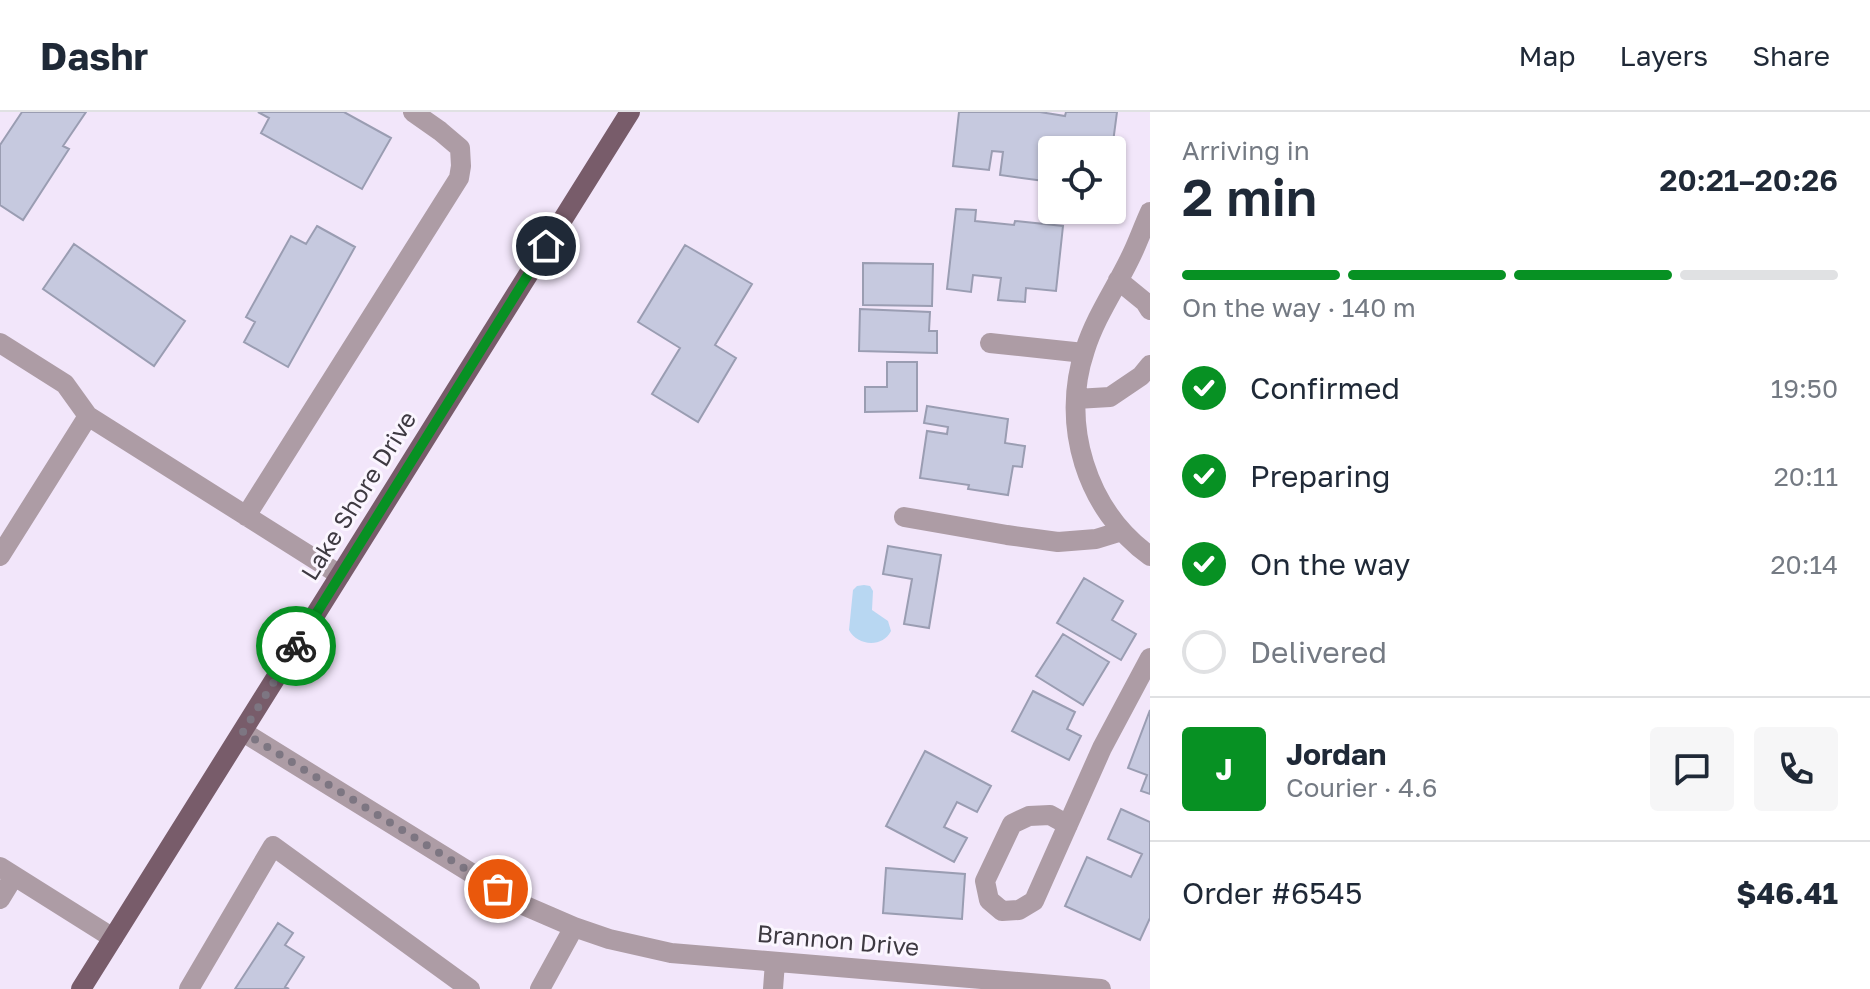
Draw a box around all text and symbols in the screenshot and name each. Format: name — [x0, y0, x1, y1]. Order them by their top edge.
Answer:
text: Dashr — [40, 33, 148, 78]
text: Map — [1518, 39, 1576, 72]
text: Layers — [1620, 39, 1708, 72]
text: Share — [1752, 39, 1830, 72]
text: Arriving in — [1182, 135, 1310, 166]
map controls — [1038, 136, 1126, 224]
button: locate — [1038, 136, 1126, 224]
text: 20:21–20:26 — [1659, 162, 1838, 198]
text: 2 min — [1182, 165, 1317, 227]
pin — [512, 212, 580, 280]
icon: home — [524, 224, 568, 268]
text: On the way · 140 m — [1182, 292, 1416, 323]
icon: check — [1182, 366, 1226, 410]
text: Confirmed — [1250, 370, 1400, 406]
text: 19:50 — [1771, 373, 1838, 404]
street label: Lake Shore Drive — [294, 405, 421, 585]
icon: check — [1182, 454, 1226, 498]
text: Preparing — [1250, 458, 1391, 494]
text: 20:11 — [1774, 461, 1838, 492]
icon: check — [1182, 542, 1226, 586]
text: On the way — [1250, 546, 1410, 582]
text: 20:14 — [1771, 549, 1838, 580]
courier — [256, 606, 336, 686]
icon: bike — [274, 624, 318, 668]
text: Delivered — [1250, 634, 1387, 670]
button: chat — [1650, 727, 1734, 811]
button: phone — [1754, 727, 1838, 811]
text: Jordan — [1286, 736, 1386, 772]
text: J — [1215, 751, 1233, 787]
text: Courier · 4.6 — [1286, 772, 1438, 803]
pin — [464, 855, 532, 923]
icon: bag — [476, 867, 520, 911]
text: Order #6545 — [1182, 875, 1362, 911]
text: $46.41 — [1736, 875, 1838, 911]
street label: Brannon Drive — [756, 918, 921, 961]

